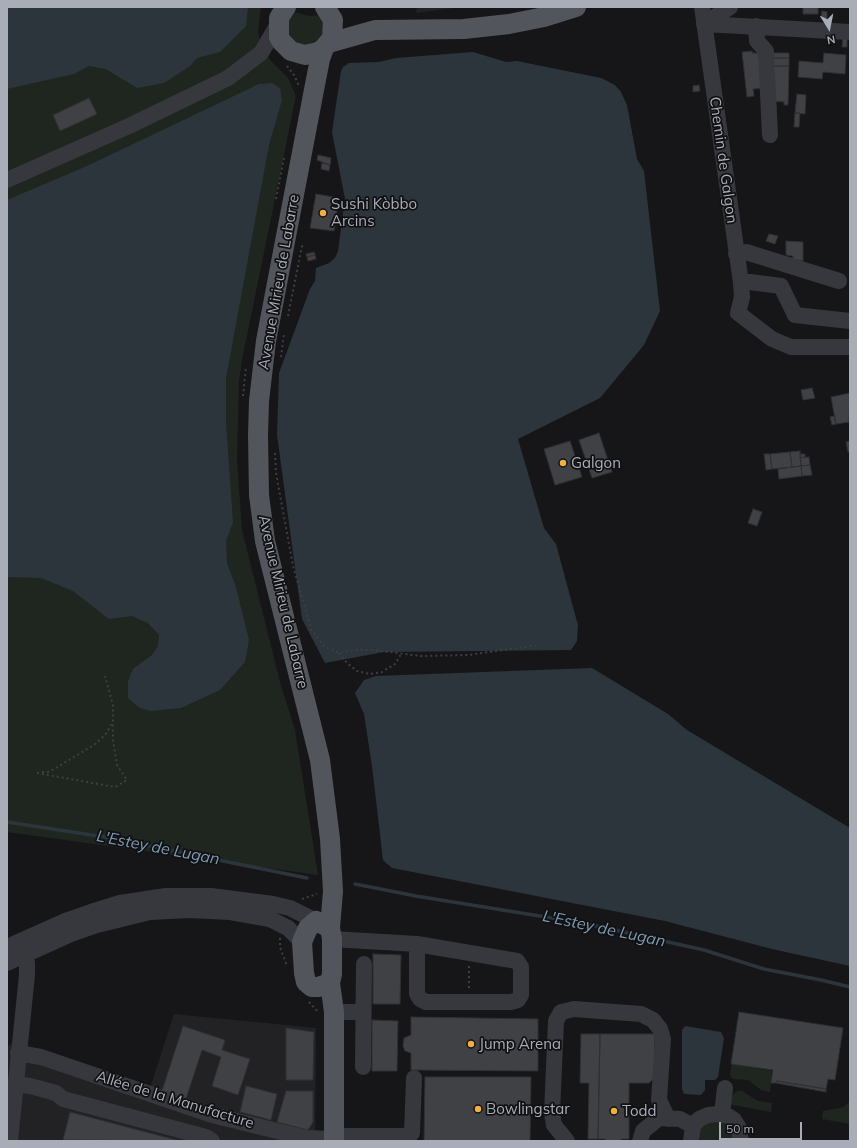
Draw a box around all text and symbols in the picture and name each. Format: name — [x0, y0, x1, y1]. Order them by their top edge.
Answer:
north arrow — [809, 8, 849, 48]
text: N — [826, 32, 836, 47]
street label: Chemin de Galgon — [705, 96, 741, 224]
street label: Avenue Mirieu de Labarre — [255, 193, 303, 371]
place label: Sushi Kòbbo Arcins — [331, 195, 417, 230]
marker: Sushi Kòbbo Arcins — [318, 208, 328, 218]
place label: Galgon — [571, 454, 621, 472]
marker: Galgon — [558, 458, 568, 468]
street label: Avenue Mirieu de Labarre — [254, 513, 312, 691]
water label: L'Estey de Lugan — [95, 827, 221, 869]
water label: L'Estey de Lugan — [541, 907, 667, 951]
place label: Jump Arena — [479, 1035, 561, 1053]
marker: Jump Arena — [466, 1039, 476, 1049]
street label: Allée de la Manufacture — [94, 1067, 256, 1133]
place label: Bowlingstar — [486, 1100, 570, 1118]
place label: Todd — [622, 1102, 656, 1120]
marker: Bowlingstar — [473, 1104, 483, 1114]
marker: Todd — [609, 1106, 619, 1116]
scale bar — [721, 1114, 804, 1140]
text: 50 m — [726, 1121, 754, 1136]

